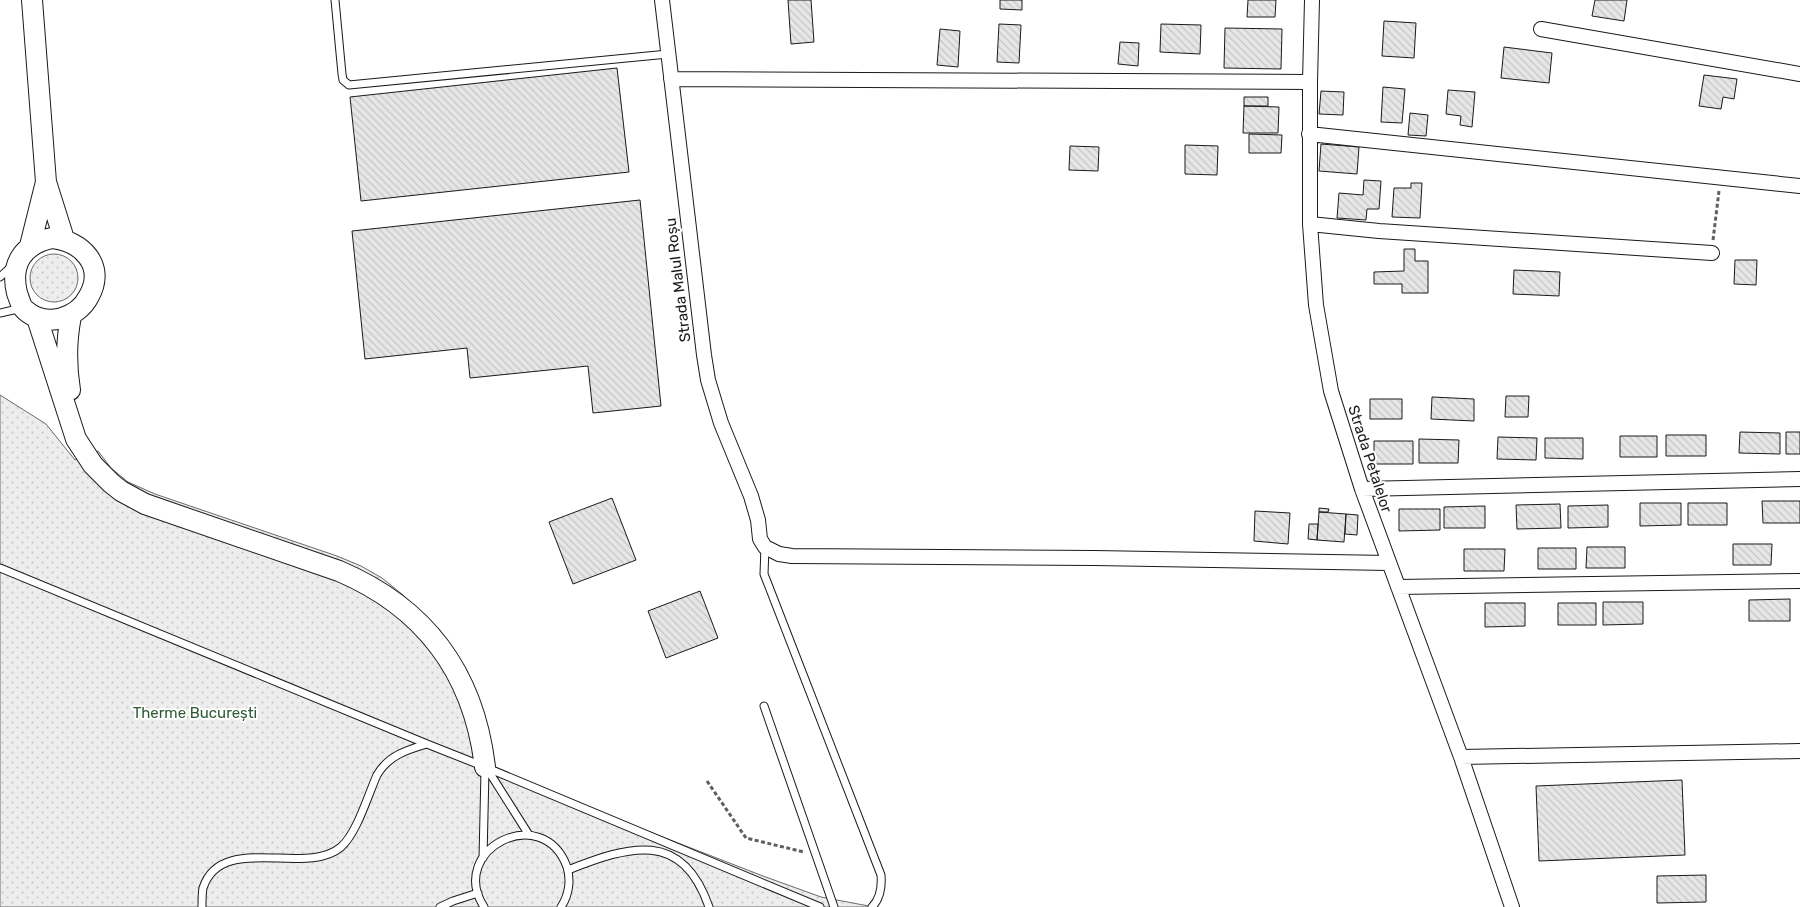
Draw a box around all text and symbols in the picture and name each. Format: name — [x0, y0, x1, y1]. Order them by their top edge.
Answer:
street label: Strada Malul Roșu — [661, 217, 695, 343]
street label: Strada Petalelor — [1344, 403, 1396, 515]
park label: Therme București — [133, 704, 257, 722]

